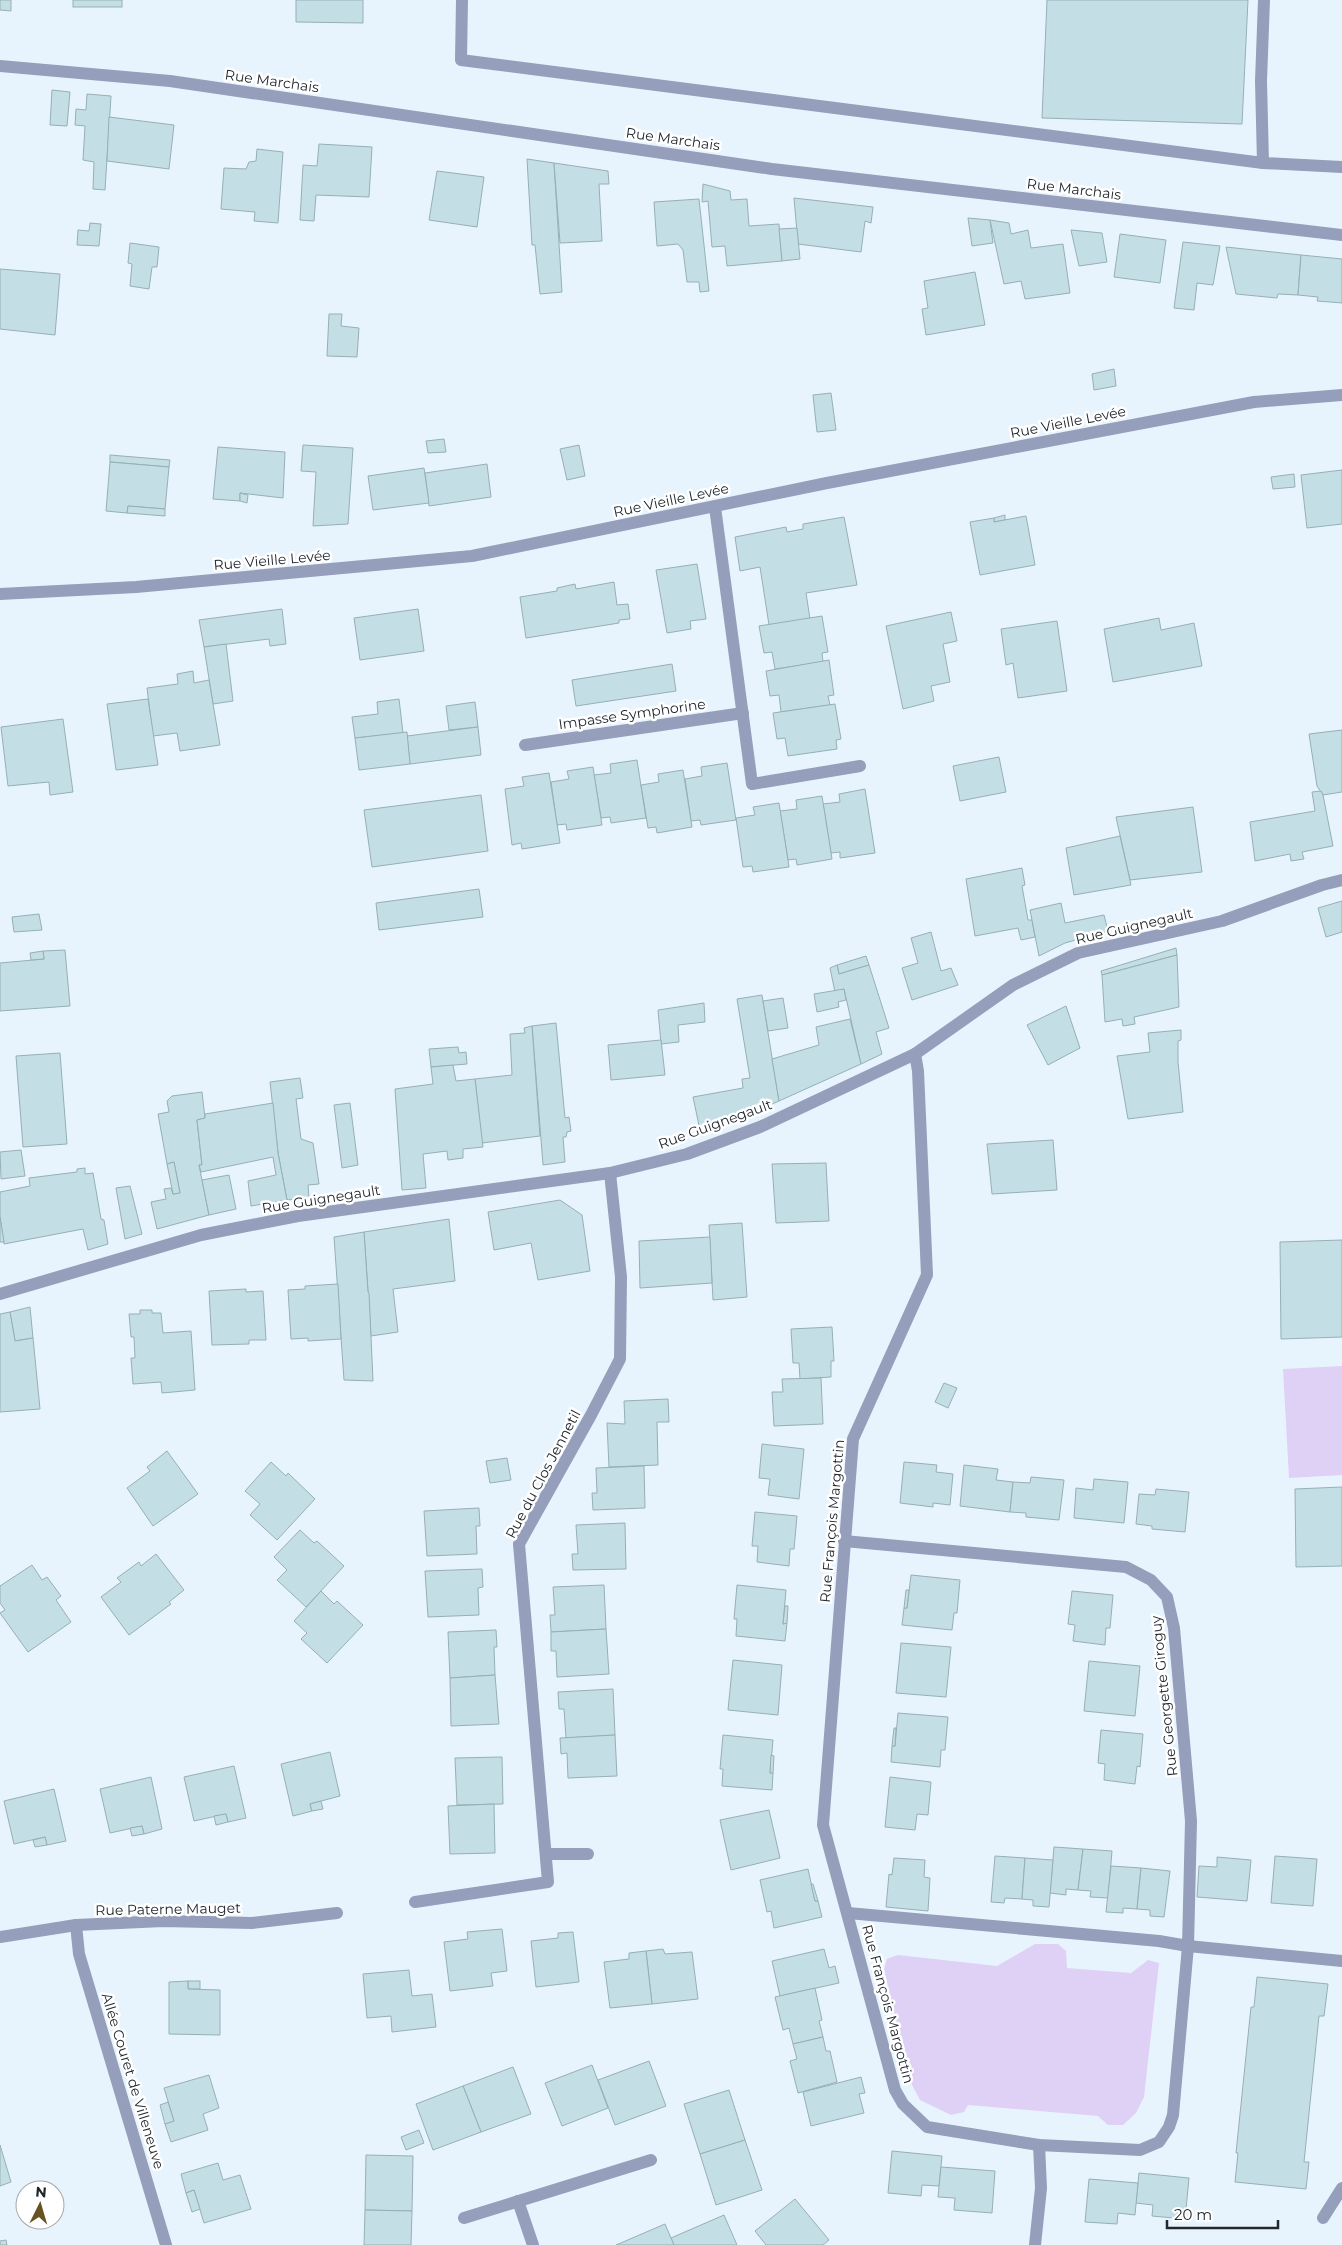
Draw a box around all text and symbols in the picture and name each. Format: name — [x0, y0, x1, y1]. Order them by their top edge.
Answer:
street label: Rue Marchais — [224, 65, 320, 97]
street label: Rue Marchais — [625, 123, 721, 155]
street label: Rue Marchais — [1026, 174, 1122, 204]
street label: Rue Vieille Levée — [1009, 402, 1127, 442]
street label: Rue Vieille Levée — [612, 479, 730, 521]
street label: Rue Vieille Levée — [213, 546, 331, 574]
street label: Impasse Symphorine — [557, 695, 707, 733]
street label: Rue Guignegault — [1074, 904, 1195, 948]
street label: Rue Guignegault — [656, 1095, 775, 1153]
street label: Rue Guignegault — [260, 1181, 382, 1217]
street label: Rue du Clos Jennetil — [501, 1407, 585, 1541]
street label: Rue François Margottin — [816, 1439, 848, 1603]
street label: Rue Georgette Giroguy — [1147, 1614, 1181, 1777]
street label: Rue Paterne Mauget — [95, 1899, 241, 1919]
street label: Rue François Margottin — [858, 1923, 918, 2085]
street label: Allée Couret de Villeneuve — [98, 1991, 168, 2171]
north arrow — [15, 2180, 65, 2230]
text: N — [35, 2183, 48, 2202]
scale bar — [1167, 2198, 1278, 2230]
text: 20 m — [1174, 2205, 1212, 2224]

